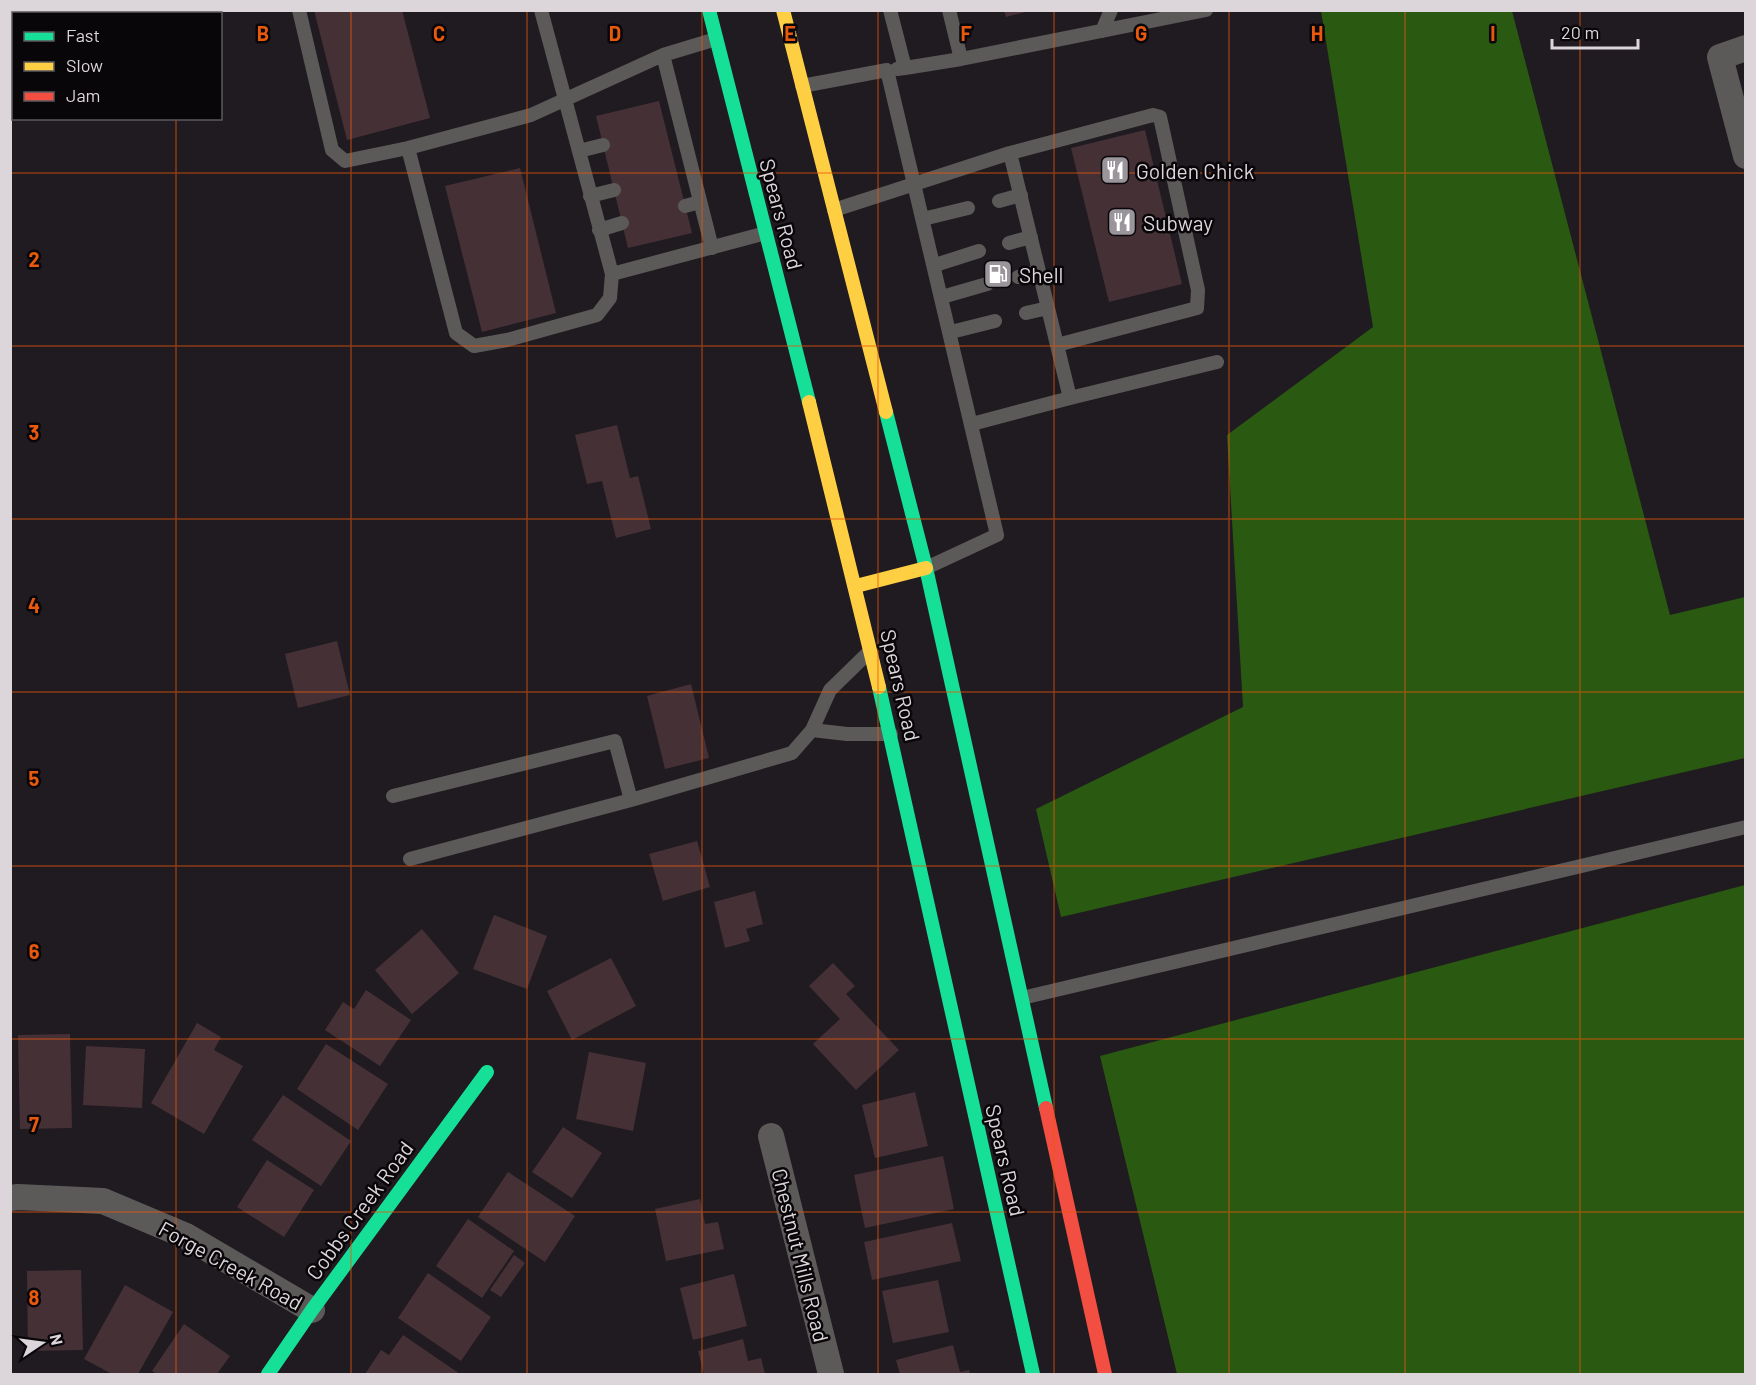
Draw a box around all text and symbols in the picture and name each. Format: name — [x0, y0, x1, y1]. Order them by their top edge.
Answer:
legend — [12, 12, 222, 120]
scale bar — [1552, 12, 1638, 50]
text: B — [257, 21, 269, 45]
text: C — [433, 21, 445, 45]
text: D — [609, 21, 621, 45]
text: E — [784, 21, 796, 45]
text: F — [960, 21, 972, 45]
text: G — [1135, 21, 1147, 45]
text: H — [1311, 21, 1323, 45]
text: I — [1490, 21, 1496, 45]
text: 20 m — [1561, 21, 1599, 43]
text: Fast — [66, 24, 100, 46]
text: Slow — [66, 54, 103, 76]
text: Jam — [66, 84, 100, 106]
restaurant icon: Golden Chick — [1099, 154, 1131, 186]
street label: Spears Road — [755, 156, 809, 272]
place label: Golden Chick — [1136, 158, 1254, 183]
restaurant icon: Subway — [1106, 206, 1138, 238]
place label: Subway — [1143, 210, 1213, 235]
text: 2 — [28, 247, 40, 271]
fuel station icon: Shell — [982, 258, 1014, 290]
place label: Shell — [1019, 262, 1063, 287]
text: 3 — [29, 420, 39, 444]
text: 4 — [28, 593, 40, 617]
street label: Spears Road — [876, 627, 926, 743]
text: 5 — [29, 766, 40, 790]
text: 6 — [29, 939, 40, 963]
street label: Spears Road — [981, 1102, 1031, 1218]
text: 7 — [29, 1112, 39, 1136]
street label: Cobbs Creek Road — [300, 1136, 418, 1284]
street label: Chestnut Mills Road — [767, 1166, 835, 1344]
street label: Forge Creek Road — [155, 1215, 307, 1315]
text: 8 — [29, 1285, 40, 1309]
north arrow — [12, 1313, 72, 1373]
text: N — [47, 1332, 68, 1347]

